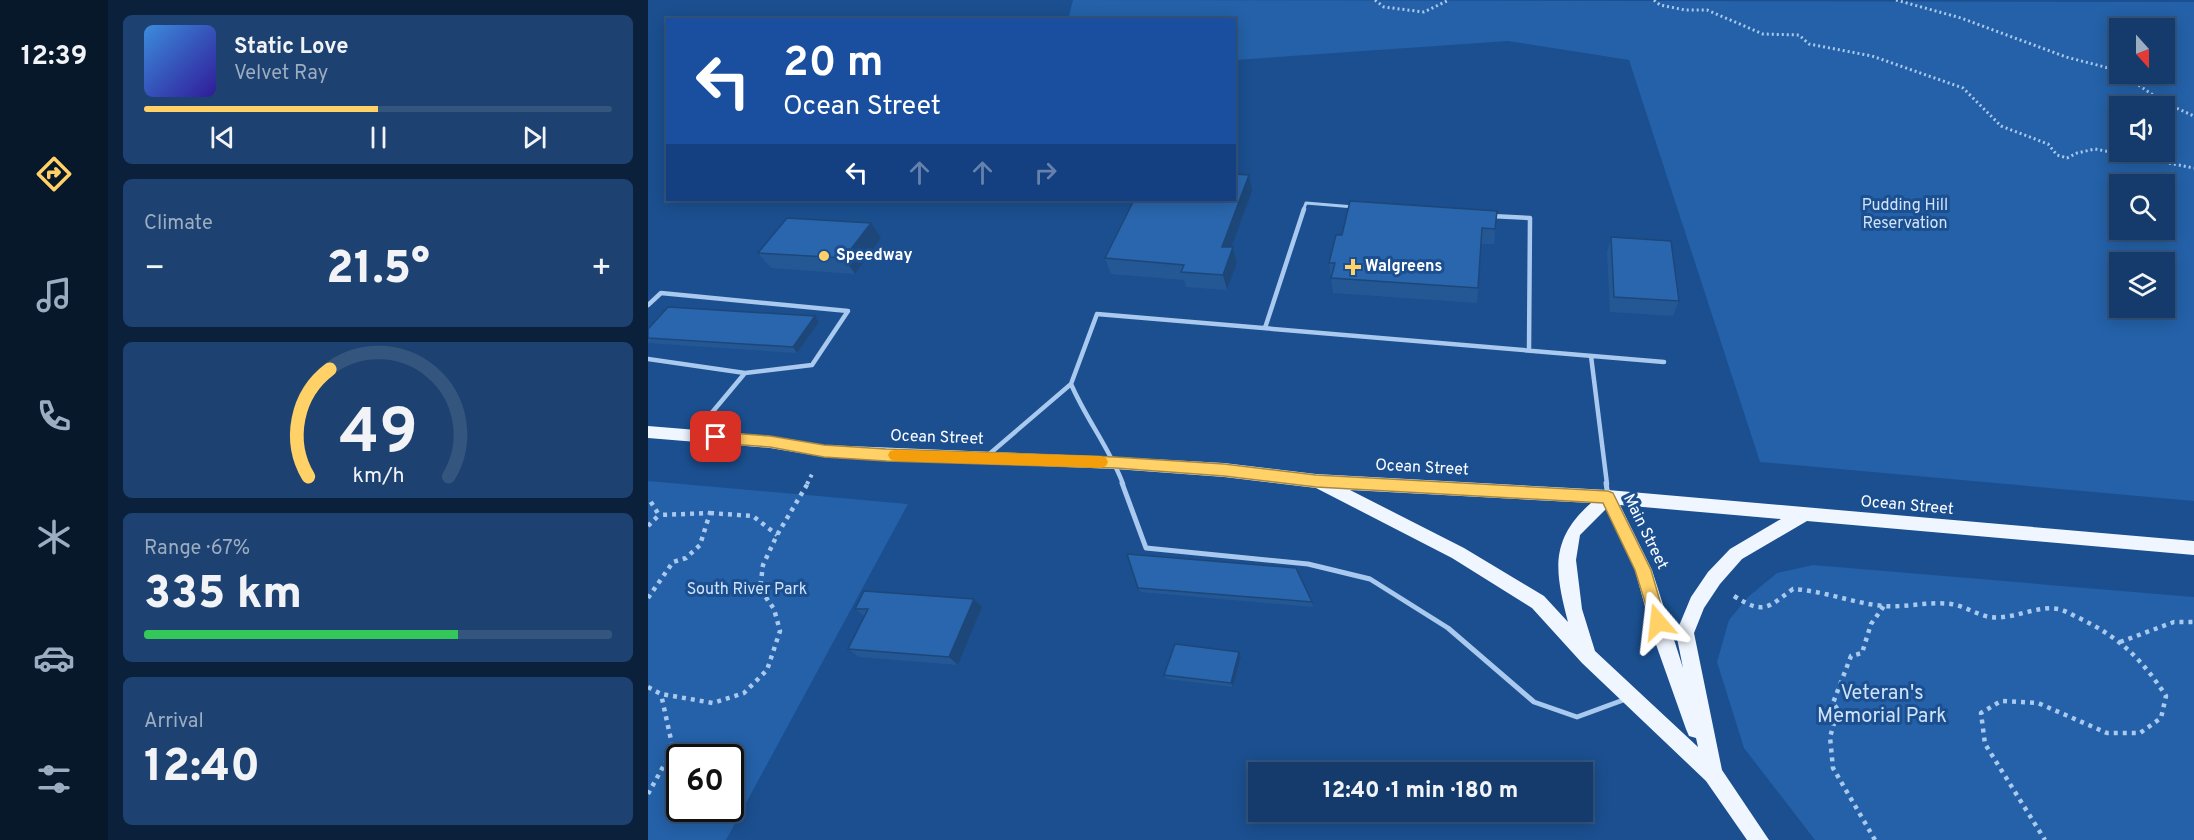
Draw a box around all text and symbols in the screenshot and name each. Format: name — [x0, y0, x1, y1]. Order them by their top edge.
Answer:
north arrow — [2109, 18, 2175, 84]
map controls — [2109, 18, 2175, 318]
text: Static Love — [234, 34, 348, 61]
text: 20 m — [783, 38, 884, 91]
text: 12:39 — [21, 40, 87, 74]
icon: left — [684, 42, 762, 120]
text: Velvet Ray — [234, 61, 328, 87]
text: Ocean Street — [783, 90, 941, 124]
button: sound — [2109, 96, 2175, 162]
icon: previous — [206, 121, 239, 154]
icon: pause — [362, 121, 395, 154]
icon: next — [518, 121, 551, 154]
icon: directions — [33, 153, 75, 195]
icon: left — [840, 156, 873, 189]
icon: ahead — [903, 156, 936, 189]
icon: ahead — [966, 156, 999, 189]
icon: right — [1029, 156, 1062, 189]
button: search — [2109, 174, 2175, 240]
park label: Pudding Hill Reservation — [1862, 196, 1948, 234]
text: Climate — [144, 211, 213, 237]
text: 21.5° — [326, 242, 430, 299]
place label: Speedway — [836, 246, 912, 266]
text: − — [144, 249, 165, 291]
text: + — [591, 249, 612, 291]
marker: Speedway — [817, 249, 831, 263]
button: layers — [2109, 252, 2175, 318]
place label: Walgreens — [1365, 257, 1443, 277]
marker: Walgreens — [1346, 260, 1360, 274]
icon: music — [33, 274, 75, 316]
icon: phone — [33, 395, 75, 437]
text: 49 — [339, 396, 417, 475]
pin — [690, 411, 741, 462]
icon: arrive — [699, 420, 732, 453]
street label: Ocean Street — [890, 426, 984, 450]
street label: Ocean Street — [1375, 456, 1469, 480]
text: km/h — [352, 463, 404, 490]
street label: Main Street — [1618, 491, 1672, 573]
street label: Ocean Street — [1859, 492, 1955, 520]
icon: climate — [33, 516, 75, 558]
text: Range · 67% — [144, 536, 250, 562]
text: 335 km — [144, 567, 302, 624]
park label: South River Park — [687, 580, 807, 600]
position arrow — [1626, 590, 1690, 654]
icon: car — [33, 637, 75, 679]
park label: Veteran's Memorial Park — [1817, 681, 1947, 730]
text: Arrival — [144, 709, 204, 735]
text: 12:40 — [144, 740, 260, 797]
speed limit sign: 60 — [666, 744, 744, 822]
icon: filters — [33, 758, 75, 800]
text: 12:40 · 1 min · 180 m — [1323, 778, 1518, 805]

